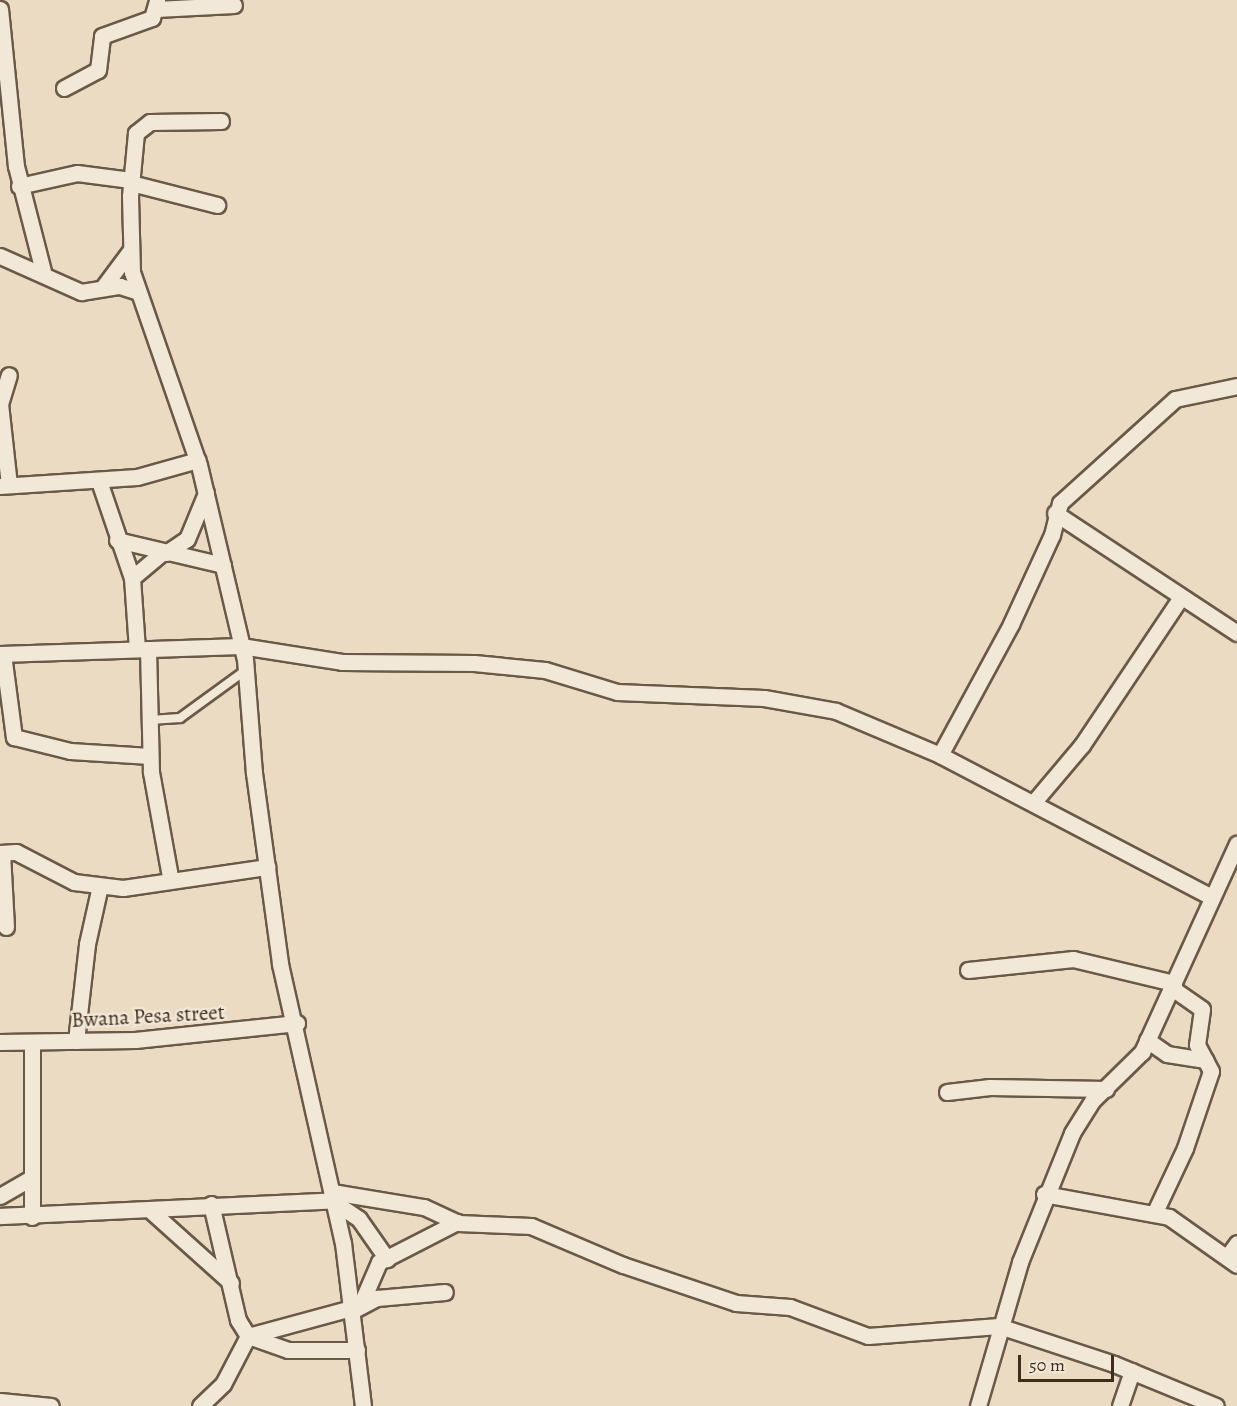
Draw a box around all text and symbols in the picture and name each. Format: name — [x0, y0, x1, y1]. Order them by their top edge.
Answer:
street label: Bwana Pesa street — [71, 999, 225, 1033]
scale bar — [1021, 1343, 1117, 1381]
text: 50 m — [1029, 1353, 1065, 1377]

